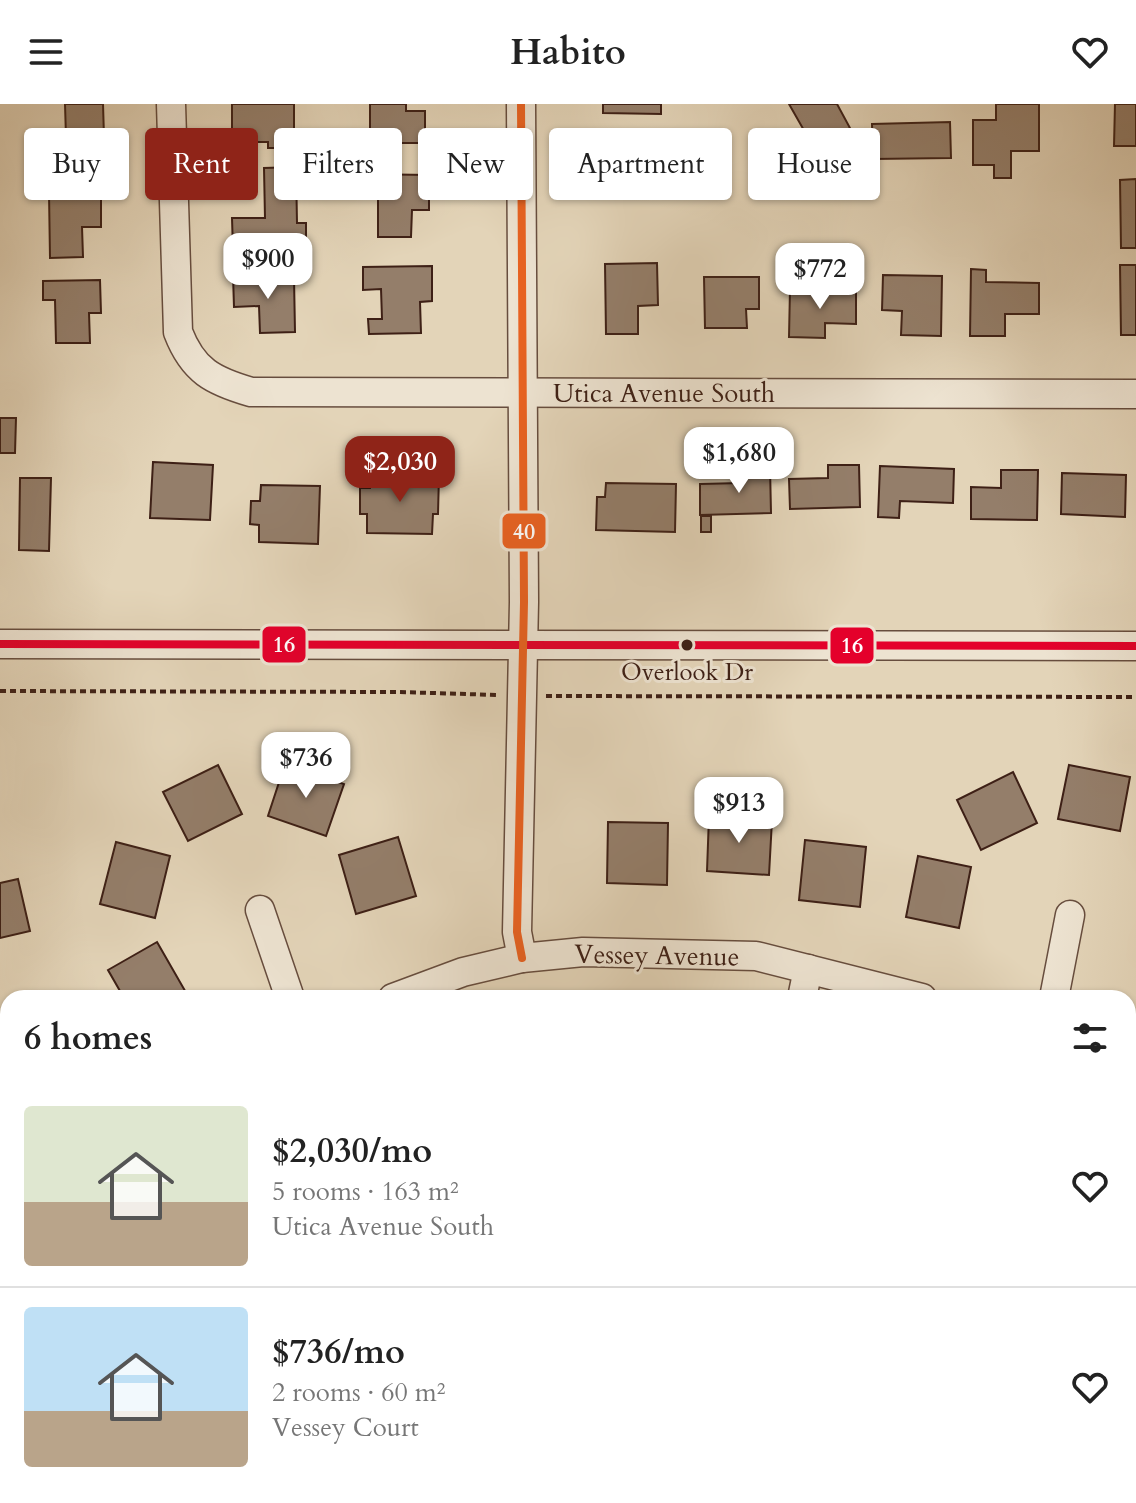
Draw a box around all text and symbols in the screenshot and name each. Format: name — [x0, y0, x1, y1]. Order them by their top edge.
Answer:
text: Habito — [510, 28, 626, 77]
icon: menu — [24, 30, 68, 74]
icon: heart — [1068, 30, 1112, 74]
chip: Buy — [24, 128, 129, 200]
chip: Rent — [145, 128, 258, 200]
chip: Filters — [274, 128, 402, 200]
chip: New — [418, 128, 533, 200]
chip: Apartment — [549, 128, 732, 200]
chip: House — [748, 128, 880, 200]
pin: $900 — [221, 233, 315, 301]
text: $900 — [241, 241, 295, 276]
pin: $772 — [773, 243, 867, 311]
text: $772 — [793, 251, 847, 286]
street label: Utica Avenue South — [553, 376, 775, 411]
pin: $1,680 — [674, 427, 804, 495]
text: $1,680 — [702, 435, 776, 470]
pin: $2,030 — [335, 436, 465, 504]
text: $2,030 — [363, 444, 437, 479]
line badge: 40 — [501, 512, 547, 550]
text: 40 — [513, 517, 535, 547]
line badge: 16 — [261, 625, 307, 664]
line badge: 16 — [829, 626, 875, 665]
text: 16 — [273, 630, 295, 660]
text: 16 — [841, 631, 863, 661]
marker: Overlook Dr — [679, 637, 695, 653]
place label: Overlook Dr — [621, 656, 753, 689]
pin: $736 — [259, 732, 353, 800]
text: $736 — [279, 740, 333, 775]
pin: $913 — [692, 777, 786, 845]
text: $913 — [712, 785, 766, 820]
street label: Vessey Avenue — [574, 937, 740, 974]
text: 6 homes — [24, 1015, 152, 1061]
icon: filters — [1068, 1016, 1112, 1060]
text: $2,030/mo — [272, 1128, 432, 1174]
icon: home — [88, 1138, 184, 1234]
icon: heart — [1068, 1164, 1112, 1208]
text: 5 rooms · 163 m² — [272, 1174, 459, 1209]
text: Utica Avenue South — [272, 1209, 494, 1244]
text: $736/mo — [272, 1329, 405, 1375]
icon: home — [88, 1339, 184, 1435]
icon: heart — [1068, 1365, 1112, 1409]
text: 2 rooms · 60 m² — [272, 1375, 445, 1410]
text: Vessey Court — [272, 1410, 419, 1445]

